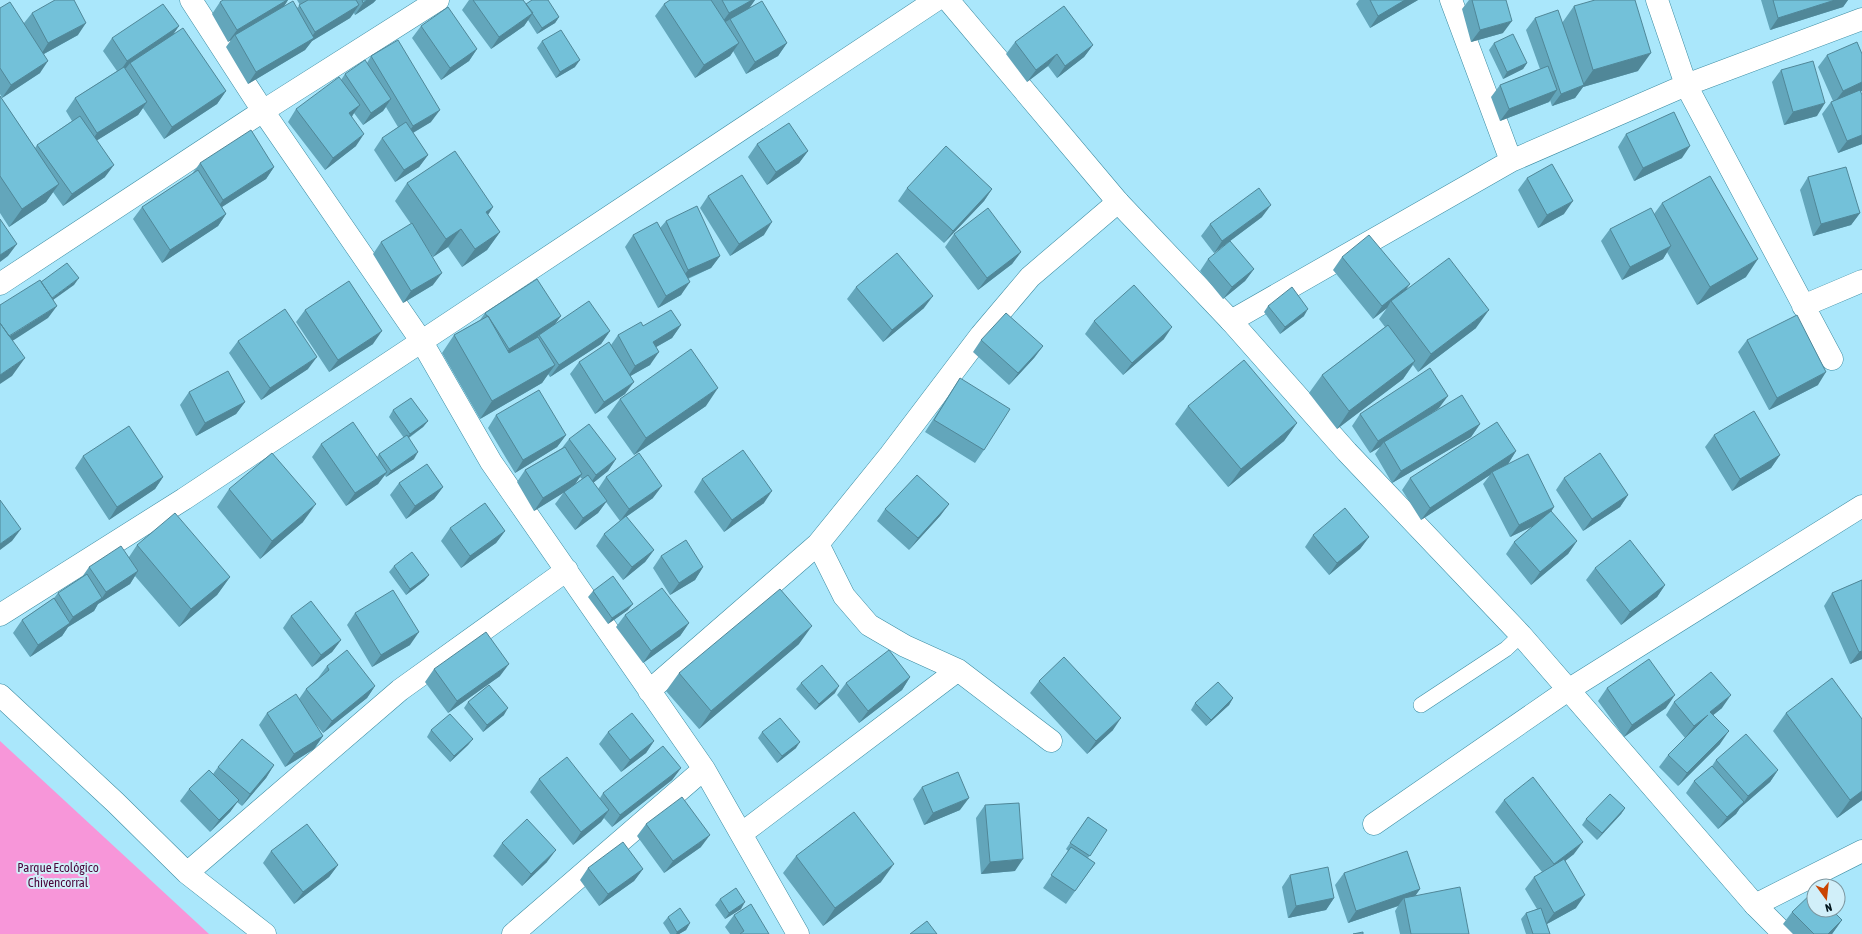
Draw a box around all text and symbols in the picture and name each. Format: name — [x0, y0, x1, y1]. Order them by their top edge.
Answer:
park label: Parque Ecológico Chivencorral — [17, 860, 99, 890]
north arrow — [1806, 878, 1846, 918]
text: N — [1824, 901, 1833, 914]

